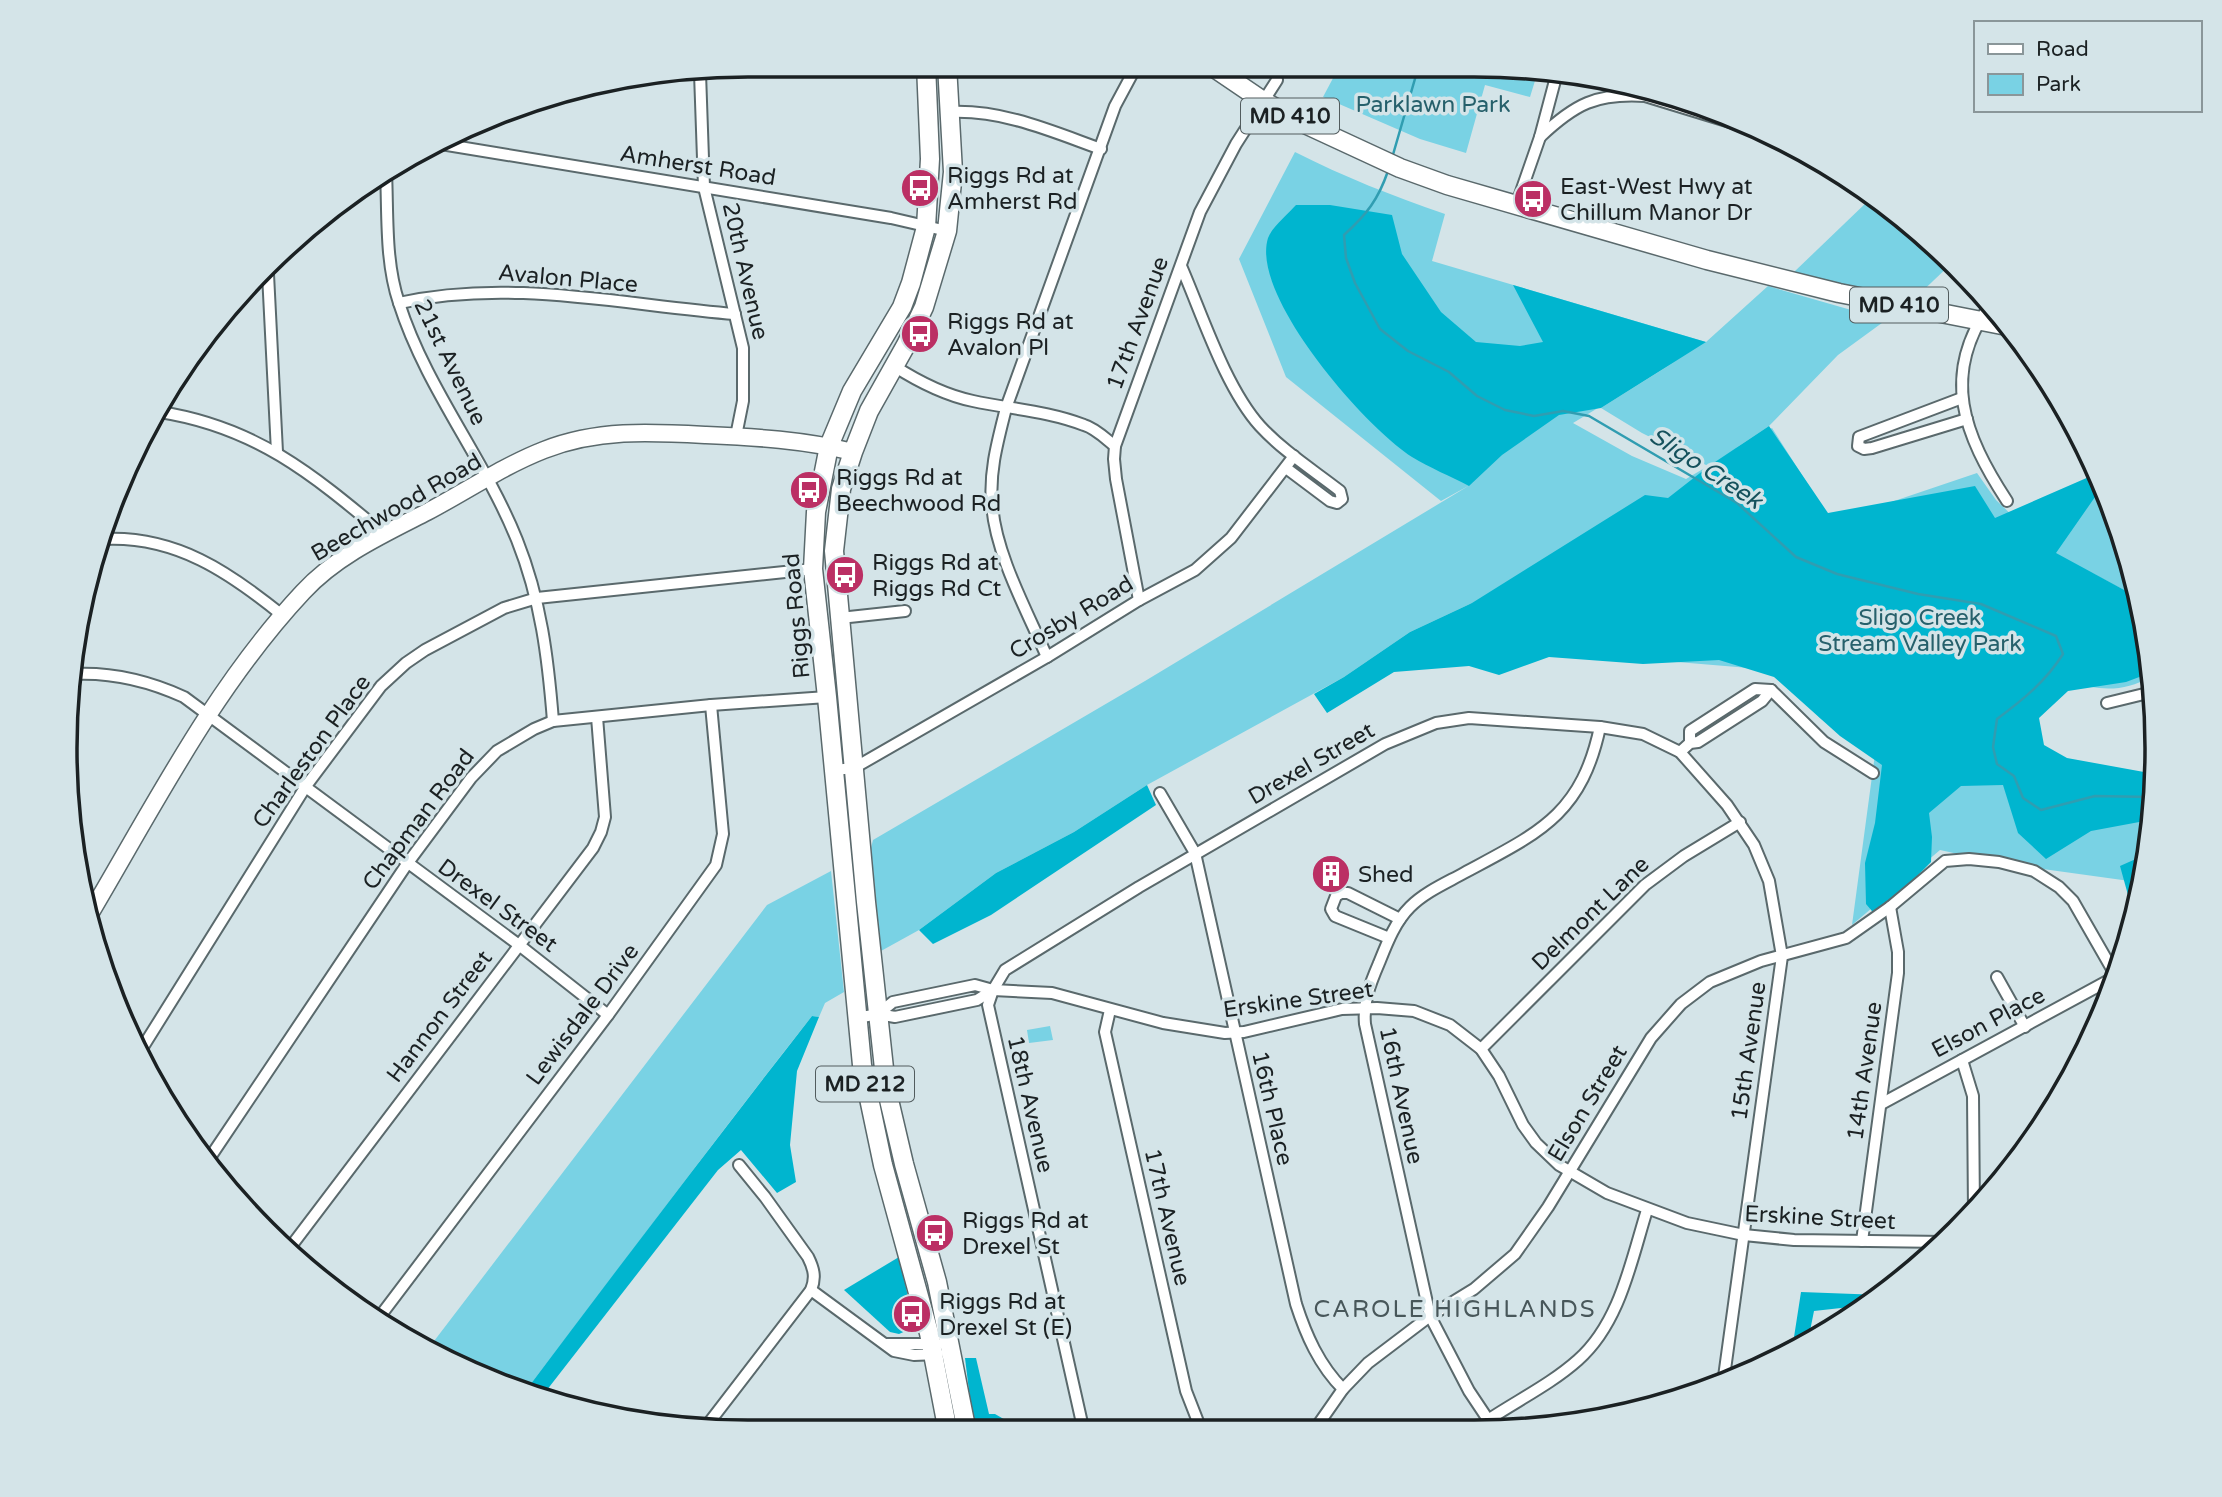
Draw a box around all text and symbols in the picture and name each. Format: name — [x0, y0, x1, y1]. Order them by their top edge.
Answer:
legend — [1974, 21, 2201, 112]
text: Road — [2036, 37, 2089, 62]
text: Park — [2036, 72, 2081, 97]
park label: Parklawn Park — [1356, 91, 1510, 119]
road number: MD 410 — [1241, 99, 1339, 134]
street label: Amherst Road — [618, 140, 778, 192]
place label: Riggs Rd at Amherst Rd — [947, 162, 1078, 216]
bus stop icon: Riggs Rd at Amherst Rd — [899, 167, 941, 209]
place label: East-West Hwy at Chillum Manor Dr — [1560, 173, 1753, 227]
bus stop icon: East-West Hwy at Chillum Manor Dr — [1512, 178, 1554, 220]
street label: 20th Avenue — [716, 200, 774, 343]
street label: 17th Avenue — [1101, 253, 1175, 394]
street label: Avalon Place — [497, 259, 639, 299]
road number: MD 410 — [1850, 288, 1948, 322]
street label: 21st Avenue — [408, 295, 493, 430]
place label: Riggs Rd at Avalon Pl — [947, 308, 1074, 362]
bus stop icon: Riggs Rd at Avalon Pl — [899, 313, 941, 355]
water label: Sligo Creek — [1644, 421, 1769, 517]
street label: Beechwood Road — [306, 448, 487, 568]
place label: Riggs Rd at Beechwood Rd — [836, 464, 1001, 518]
bus stop icon: Riggs Rd at Beechwood Rd — [788, 469, 830, 511]
place label: Riggs Rd at Riggs Rd Ct — [872, 549, 1002, 603]
street label: Riggs Road — [778, 552, 816, 680]
bus stop icon: Riggs Rd at Riggs Rd Ct — [824, 554, 866, 596]
street label: Crosby Road — [1004, 570, 1139, 666]
park label: Sligo Creek Stream Valley Park — [1818, 604, 2022, 658]
street label: Charleston Place — [247, 669, 377, 834]
street label: Drexel Street — [1243, 716, 1380, 811]
street label: Chapman Road — [357, 744, 481, 896]
street label: Delmont Lane — [1526, 851, 1655, 977]
street label: Drexel Street — [432, 853, 563, 959]
building icon: Shed — [1310, 853, 1352, 895]
place label: Shed — [1358, 861, 1414, 889]
street label: Lewisdale Drive — [520, 938, 645, 1091]
street label: Hannon Street — [381, 945, 499, 1088]
street label: Erskine Street — [1221, 976, 1375, 1024]
street label: 15th Avenue — [1725, 980, 1773, 1122]
street label: Elson Place — [1927, 981, 2050, 1064]
street label: 14th Avenue — [1841, 1000, 1889, 1142]
street label: 16th Avenue — [1373, 1024, 1429, 1167]
street label: 18th Avenue — [1001, 1033, 1059, 1176]
street label: Elson Street — [1542, 1040, 1634, 1167]
street label: 16th Place — [1245, 1048, 1299, 1168]
road number: MD 212 — [816, 1066, 914, 1102]
street label: 17th Avenue — [1138, 1146, 1196, 1289]
street label: Erskine Street — [1744, 1200, 1896, 1236]
place label: Riggs Rd at Drexel St — [962, 1207, 1089, 1261]
bus stop icon: Riggs Rd at Drexel St — [914, 1212, 956, 1254]
place label: Riggs Rd at Drexel St (E) — [939, 1288, 1072, 1342]
bus stop icon: Riggs Rd at Drexel St (E) — [891, 1293, 933, 1335]
district label: CAROLE HIGHLANDS — [1313, 1295, 1597, 1324]

